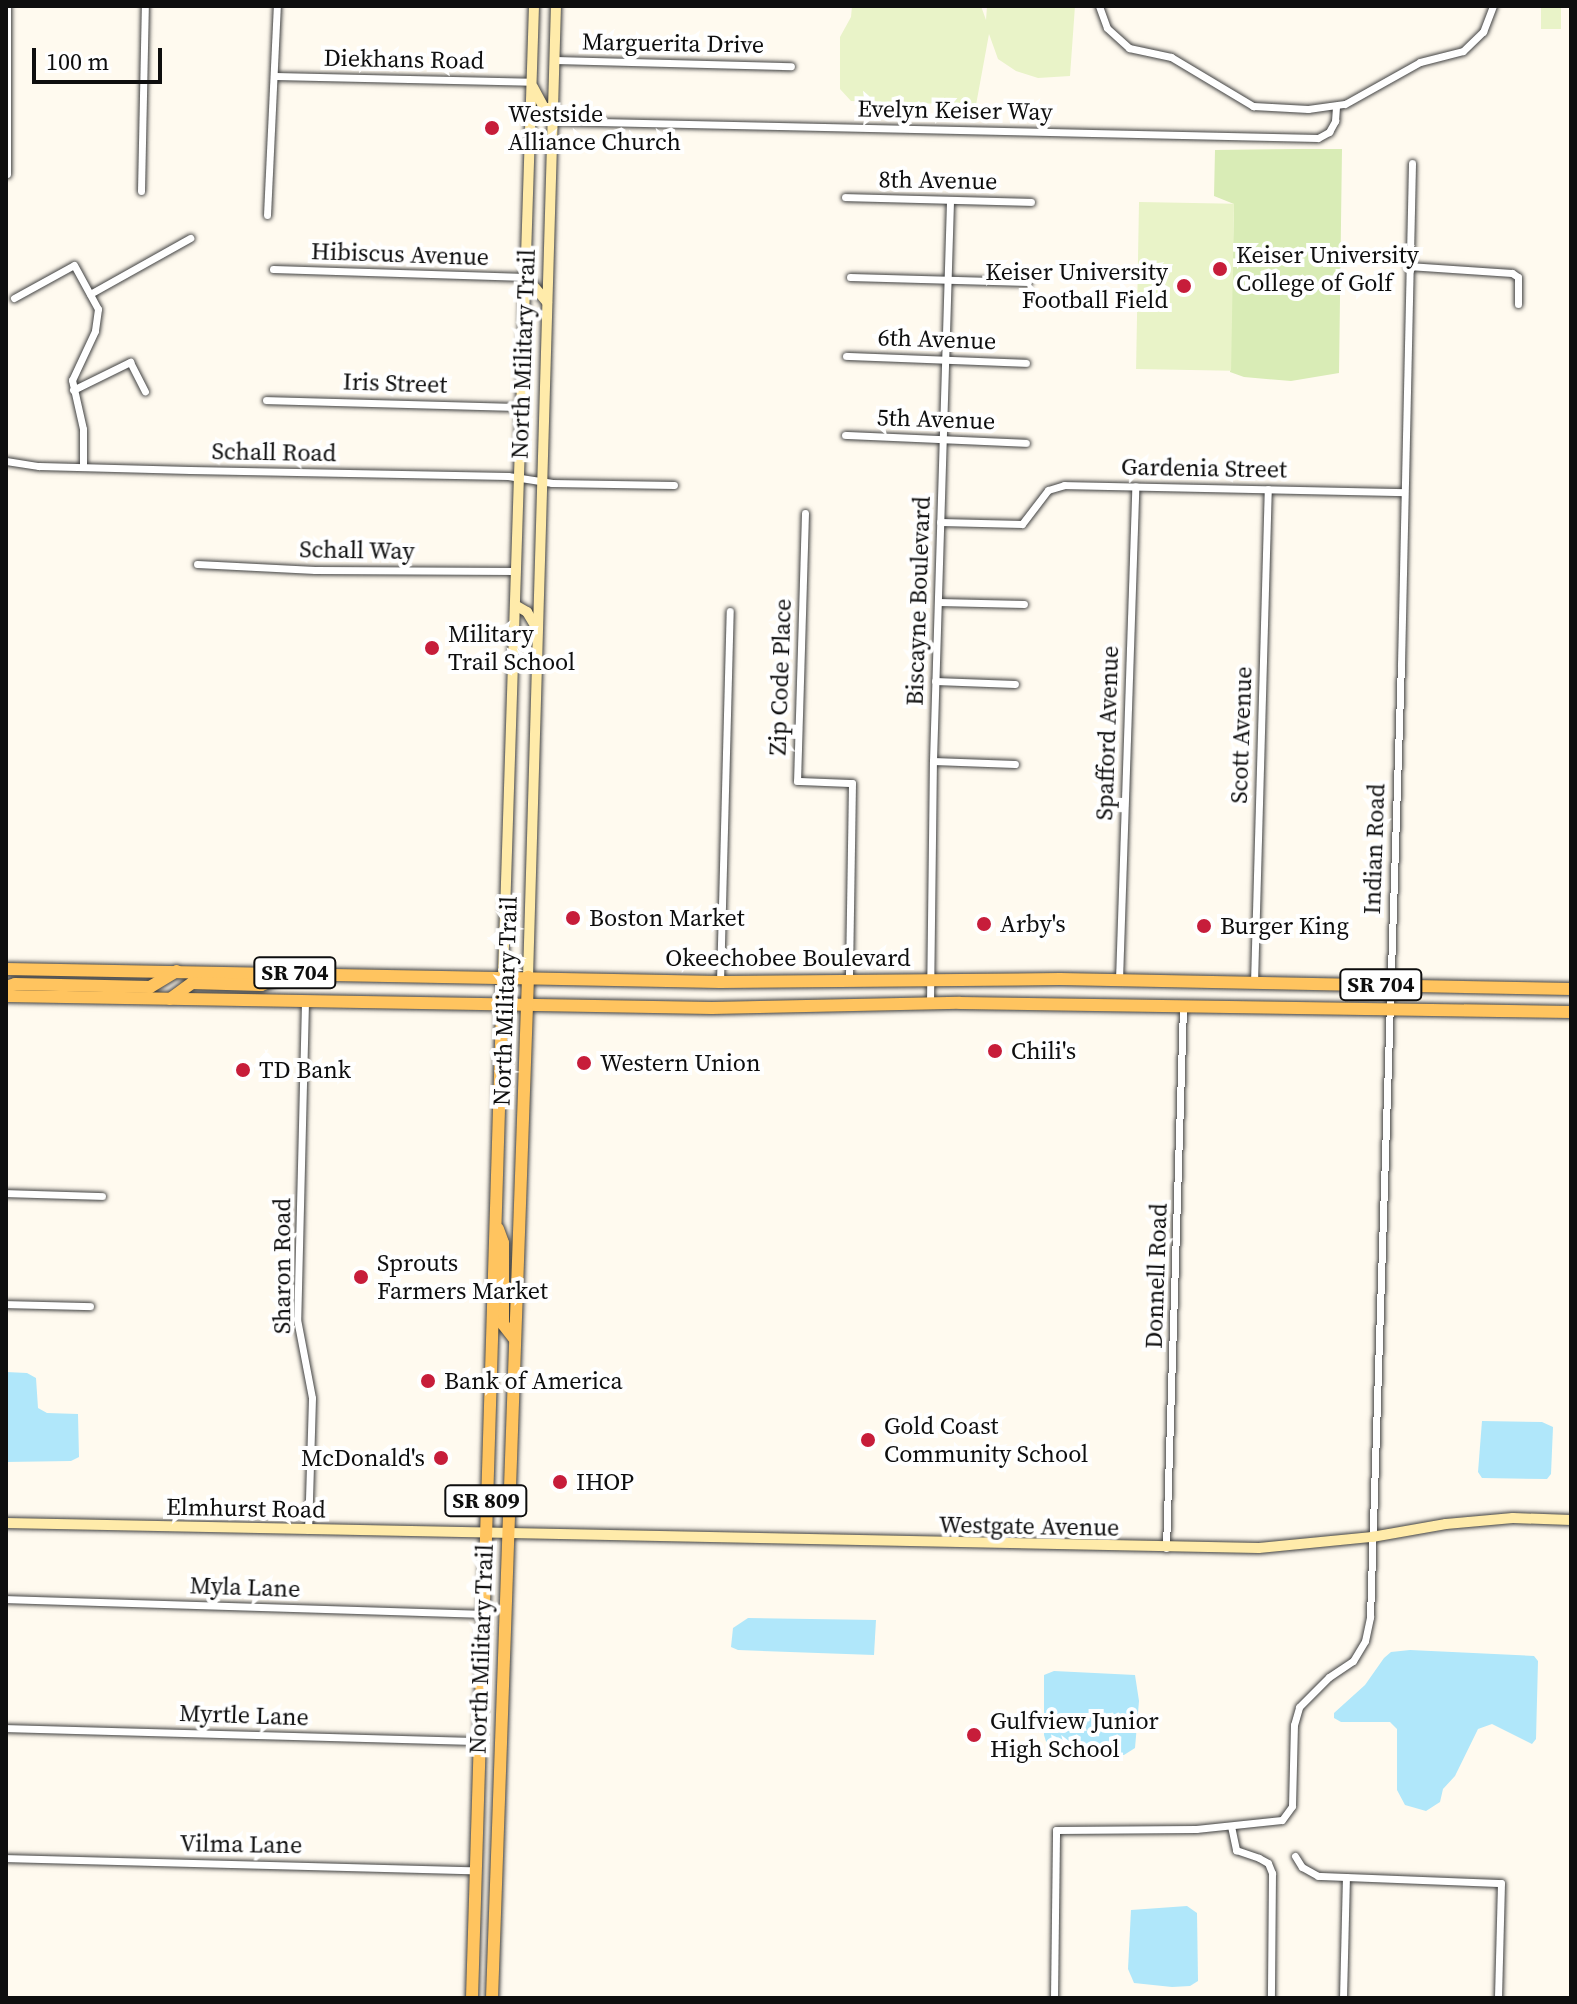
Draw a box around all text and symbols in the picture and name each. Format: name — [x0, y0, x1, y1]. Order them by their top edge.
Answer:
street label: Marguerita Drive — [582, 27, 764, 59]
scale bar — [36, 32, 166, 82]
street label: Diekhans Road — [323, 43, 485, 75]
text: 100 m — [46, 45, 109, 78]
street label: Evelyn Keiser Way — [857, 94, 1053, 126]
place label: Westside Alliance Church — [508, 100, 681, 156]
marker: Westside Alliance Church — [483, 119, 501, 137]
street label: 8th Avenue — [878, 165, 998, 195]
street label: Hibiscus Avenue — [311, 237, 489, 271]
place label: Keiser University College of Golf — [1236, 241, 1419, 297]
street label: North Military Trail — [505, 248, 541, 460]
place label: Keiser University Football Field — [985, 258, 1168, 314]
marker: Keiser University College of Golf — [1211, 260, 1229, 278]
marker: Keiser University Football Field — [1175, 277, 1193, 295]
street label: 6th Avenue — [877, 323, 997, 355]
street label: Iris Street — [342, 367, 448, 399]
street label: 5th Avenue — [876, 403, 996, 435]
street label: Schall Road — [211, 437, 337, 467]
street label: Gardenia Street — [1121, 452, 1287, 484]
street label: Biscayne Boulevard — [900, 496, 936, 706]
street label: Schall Way — [299, 535, 415, 565]
street label: Zip Code Place — [763, 598, 797, 756]
place label: Military Trail School — [448, 620, 575, 676]
marker: Military Trail School — [423, 639, 441, 657]
street label: Spafford Avenue — [1090, 645, 1124, 821]
street label: Scott Avenue — [1224, 666, 1258, 804]
street label: Indian Road — [1357, 783, 1391, 915]
street label: North Military Trail — [487, 895, 523, 1107]
place label: Boston Market — [589, 904, 745, 932]
marker: Boston Market — [564, 909, 582, 927]
place label: Arby's — [1000, 910, 1066, 938]
place label: Burger King — [1220, 912, 1349, 940]
marker: Arby's — [975, 915, 993, 933]
marker: Burger King — [1195, 917, 1213, 935]
street label: Okeechobee Boulevard — [665, 944, 911, 972]
road number: SR 704 — [253, 955, 337, 991]
road number: SR 704 — [1339, 967, 1423, 1003]
place label: Chili's — [1011, 1037, 1076, 1065]
marker: Chili's — [986, 1042, 1004, 1060]
place label: Western Union — [600, 1049, 761, 1077]
marker: Western Union — [575, 1054, 593, 1072]
place label: TD Bank — [259, 1056, 351, 1084]
marker: TD Bank — [234, 1061, 252, 1079]
street label: Sharon Road — [268, 1198, 296, 1334]
street label: Donnell Road — [1139, 1203, 1173, 1349]
place label: Sprouts Farmers Market — [377, 1249, 548, 1305]
marker: Sprouts Farmers Market — [352, 1268, 370, 1286]
place label: Bank of America — [444, 1367, 623, 1395]
marker: Bank of America — [419, 1372, 437, 1390]
place label: Gold Coast Community School — [884, 1412, 1088, 1468]
marker: Gold Coast Community School — [859, 1431, 877, 1449]
place label: McDonald's — [301, 1444, 425, 1472]
marker: McDonald's — [432, 1449, 450, 1467]
place label: IHOP — [576, 1468, 634, 1496]
marker: IHOP — [551, 1473, 569, 1491]
road number: SR 809 — [444, 1483, 528, 1519]
street label: Elmhurst Road — [166, 1492, 326, 1524]
street label: Westgate Avenue — [939, 1510, 1119, 1542]
street label: North Military Trail — [463, 1543, 499, 1755]
street label: Myla Lane — [189, 1571, 301, 1603]
street label: Myrtle Lane — [179, 1698, 309, 1732]
place label: Gulfview Junior High School — [990, 1707, 1159, 1763]
marker: Gulfview Junior High School — [965, 1726, 983, 1744]
street label: Vilma Lane — [180, 1829, 302, 1859]

